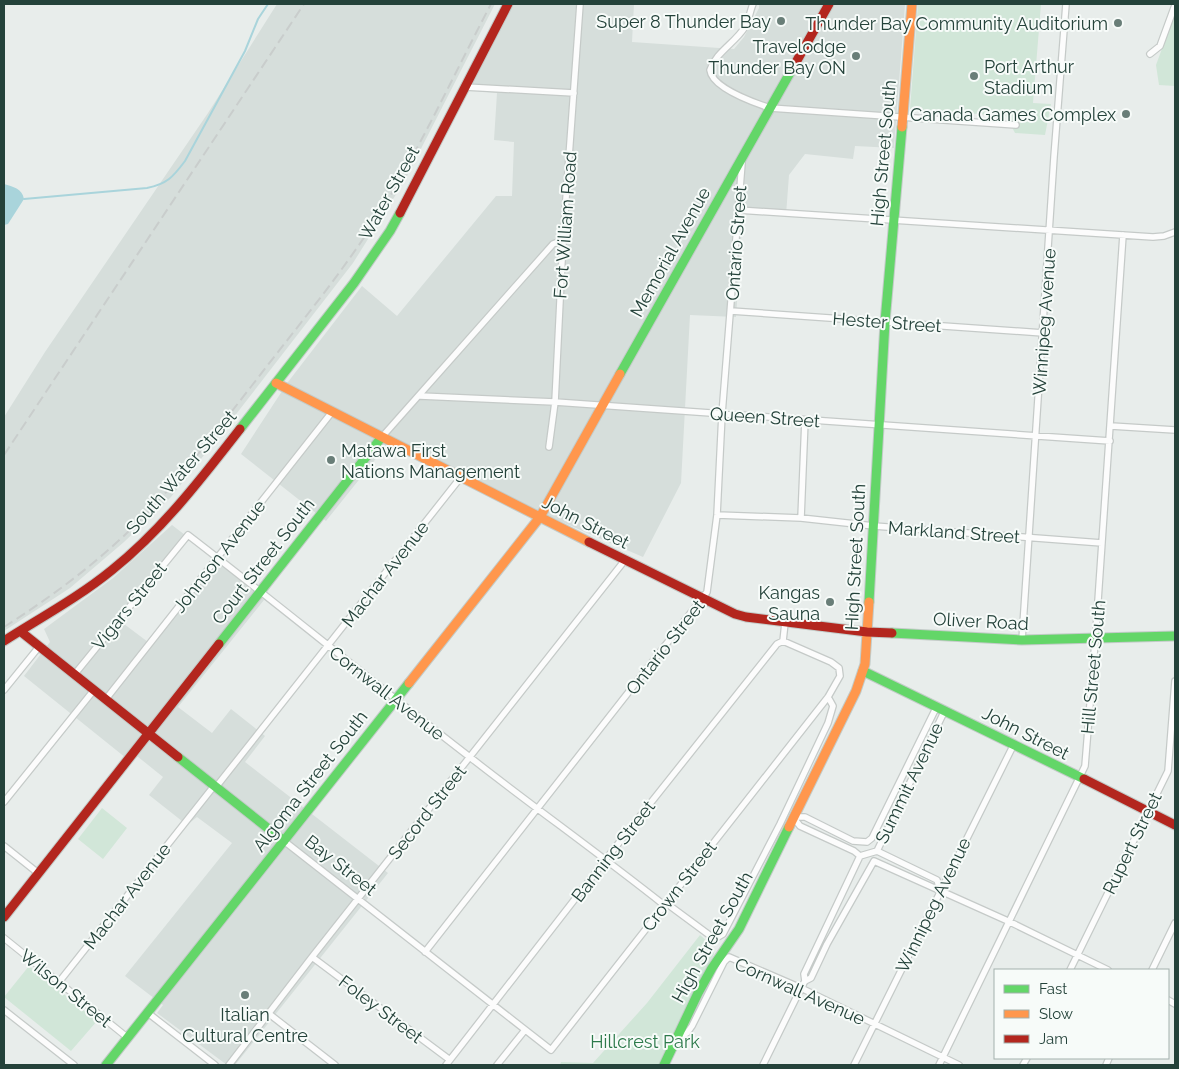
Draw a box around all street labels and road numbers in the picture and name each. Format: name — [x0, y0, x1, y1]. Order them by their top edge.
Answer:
street label: High Street South — [866, 79, 900, 227]
street label: Water Street — [354, 142, 424, 244]
street label: Fort William Road — [549, 151, 581, 299]
street label: Memorial Avenue — [626, 183, 715, 321]
street label: Ontario Street — [722, 185, 750, 301]
street label: Winnipeg Avenue — [1028, 247, 1060, 396]
street label: Hester Street — [832, 308, 942, 336]
street label: Queen Street — [709, 403, 821, 431]
street label: South Water Street — [121, 406, 241, 538]
street label: High Street South — [841, 483, 869, 631]
street label: John Street — [539, 491, 633, 553]
street label: Court Street South — [207, 494, 319, 628]
street label: Johnson Avenue — [168, 495, 270, 617]
street label: Machar Avenue — [337, 516, 433, 631]
street label: Markland Street — [887, 517, 1021, 547]
street label: Vigars Street — [87, 558, 171, 654]
street label: Ontario Street — [621, 595, 709, 699]
street label: Hill Street South — [1077, 599, 1109, 735]
street label: Oliver Road — [933, 608, 1029, 634]
street label: Cornwall Avenue — [325, 642, 449, 745]
street label: John Street — [979, 702, 1073, 764]
street label: Algoma Street South — [248, 706, 372, 856]
street label: Summit Avenue — [871, 719, 948, 847]
street label: Secord Street — [384, 761, 470, 863]
street label: Rupert Street — [1098, 789, 1166, 897]
street label: Banning Street — [567, 796, 659, 906]
street label: Bay Street — [301, 830, 381, 900]
street label: Winnipeg Avenue — [891, 834, 975, 976]
street label: Crown Street — [637, 837, 721, 935]
street label: Machar Avenue — [79, 838, 175, 953]
street label: High Street South — [667, 868, 757, 1006]
street label: Wilson Street — [16, 945, 116, 1031]
street label: Cornwall Avenue — [732, 953, 869, 1029]
street label: Foley Street — [335, 971, 427, 1047]

